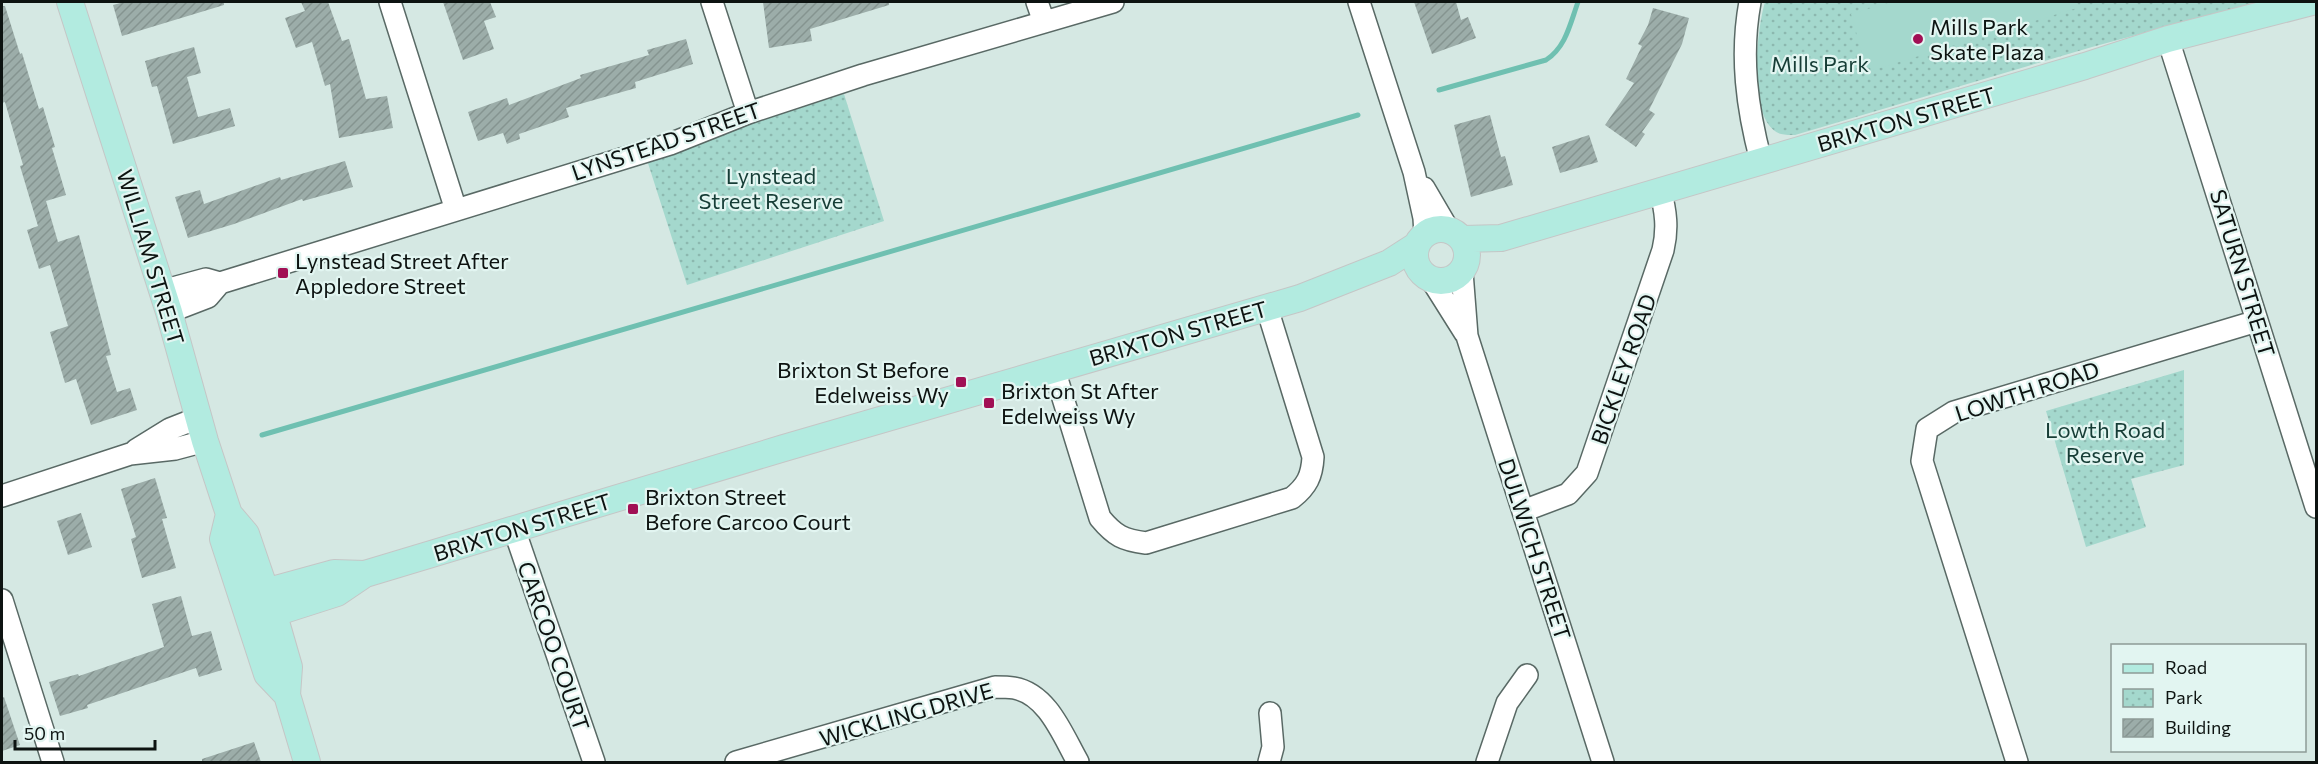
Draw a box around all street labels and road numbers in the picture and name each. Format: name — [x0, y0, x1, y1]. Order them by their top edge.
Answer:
street label: BRIXTON STREET — [1814, 81, 1998, 157]
street label: LYNSTEAD STREET — [568, 96, 764, 186]
street label: WILLIAM STREET — [111, 166, 191, 348]
street label: SATURN STREET — [2205, 186, 2281, 360]
street label: BICKLEY ROAD — [1585, 290, 1661, 448]
street label: BRIXTON STREET — [1086, 295, 1270, 371]
street label: LOWTH ROAD — [1951, 355, 2103, 427]
street label: DULWICH STREET — [1493, 455, 1577, 643]
street label: BRIXTON STREET — [430, 487, 614, 567]
street label: CARCOO COURT — [512, 558, 596, 734]
street label: WICKLING DRIVE — [816, 676, 996, 752]

